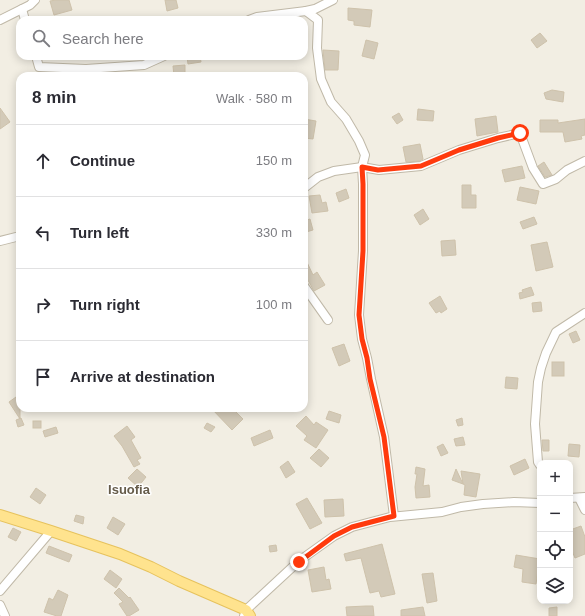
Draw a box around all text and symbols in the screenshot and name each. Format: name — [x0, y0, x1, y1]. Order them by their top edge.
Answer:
search box — [16, 16, 308, 60]
icon: search — [30, 27, 52, 49]
text: Search here — [62, 30, 144, 47]
text: 8 min — [32, 88, 76, 107]
text: Walk · 580 m — [216, 91, 292, 106]
route start — [511, 124, 529, 142]
icon: ahead — [32, 150, 54, 172]
text: Continue — [70, 152, 135, 169]
text: 150 m — [256, 153, 292, 168]
icon: left — [32, 222, 54, 244]
text: Turn left — [70, 224, 129, 241]
text: 330 m — [256, 225, 292, 240]
icon: right — [32, 294, 54, 316]
text: Turn right — [70, 296, 140, 313]
text: 100 m — [256, 297, 292, 312]
icon: arrive — [32, 366, 54, 388]
text: Arrive at destination — [70, 368, 215, 385]
map controls — [537, 460, 573, 604]
button: + — [537, 460, 573, 496]
district label: Isuofia — [108, 482, 151, 497]
button: − — [537, 496, 573, 532]
button: locate — [537, 532, 573, 568]
route end — [290, 553, 308, 571]
button: layers — [537, 568, 573, 604]

